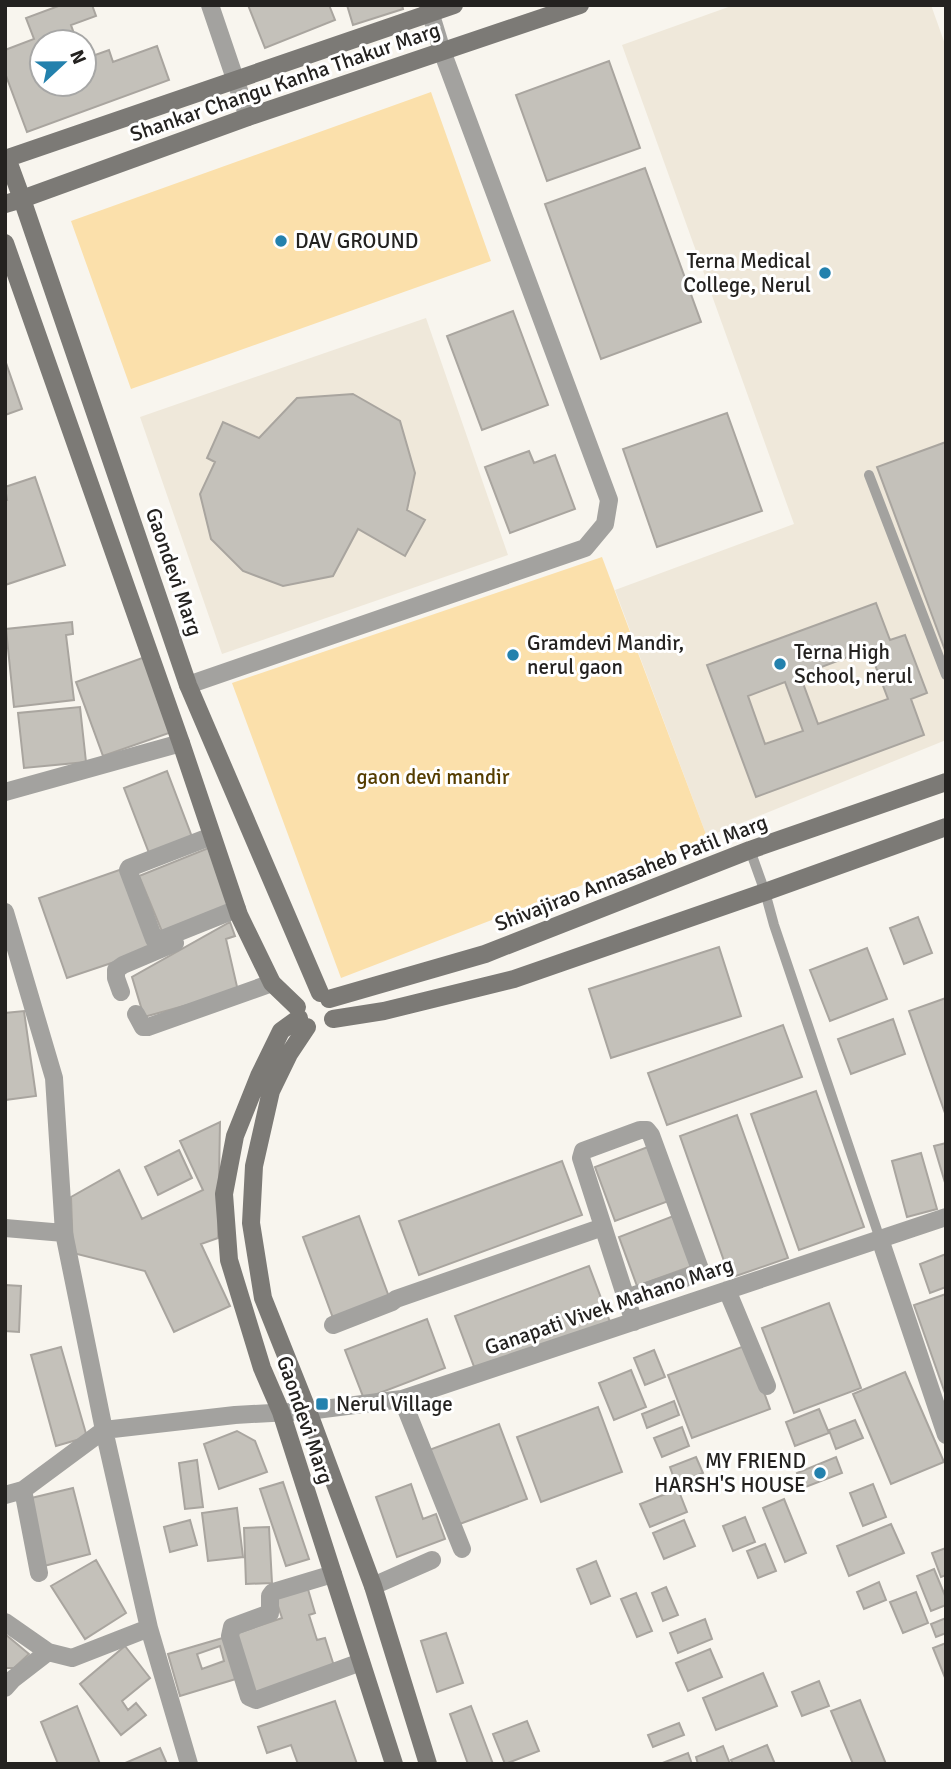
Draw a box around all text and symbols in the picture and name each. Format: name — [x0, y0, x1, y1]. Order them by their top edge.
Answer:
street label: Shankar Changu Kanha Thakur Marg — [127, 17, 443, 147]
north arrow — [28, 28, 98, 98]
text: N — [64, 46, 91, 68]
place label: DAV GROUND — [295, 228, 418, 254]
marker: DAV GROUND — [273, 233, 289, 249]
place label: Terna Medical College, Nerul — [683, 248, 811, 298]
marker: Terna Medical College, Nerul — [817, 265, 833, 281]
street label: Gaondevi Marg — [140, 505, 208, 639]
place label: Gramdevi Mandir, nerul gaon — [527, 630, 684, 680]
place label: Terna High School, nerul — [794, 639, 913, 689]
marker: Gramdevi Mandir, nerul gaon — [505, 647, 521, 663]
marker: Terna High School, nerul — [772, 656, 788, 672]
park label: gaon devi mandir — [357, 764, 510, 790]
street label: Shivajirao Annasaheb Patil Marg — [491, 809, 771, 937]
street label: Ganapati Vivek Mahano Marg — [481, 1251, 737, 1361]
street label: Gaondevi Marg — [271, 1353, 339, 1487]
place label: Nerul Village — [336, 1391, 453, 1417]
marker: Nerul Village — [314, 1396, 330, 1412]
place label: MY FRIEND HARSH'S HOUSE — [654, 1448, 806, 1498]
marker: MY FRIEND HARSH'S HOUSE — [812, 1465, 828, 1481]

